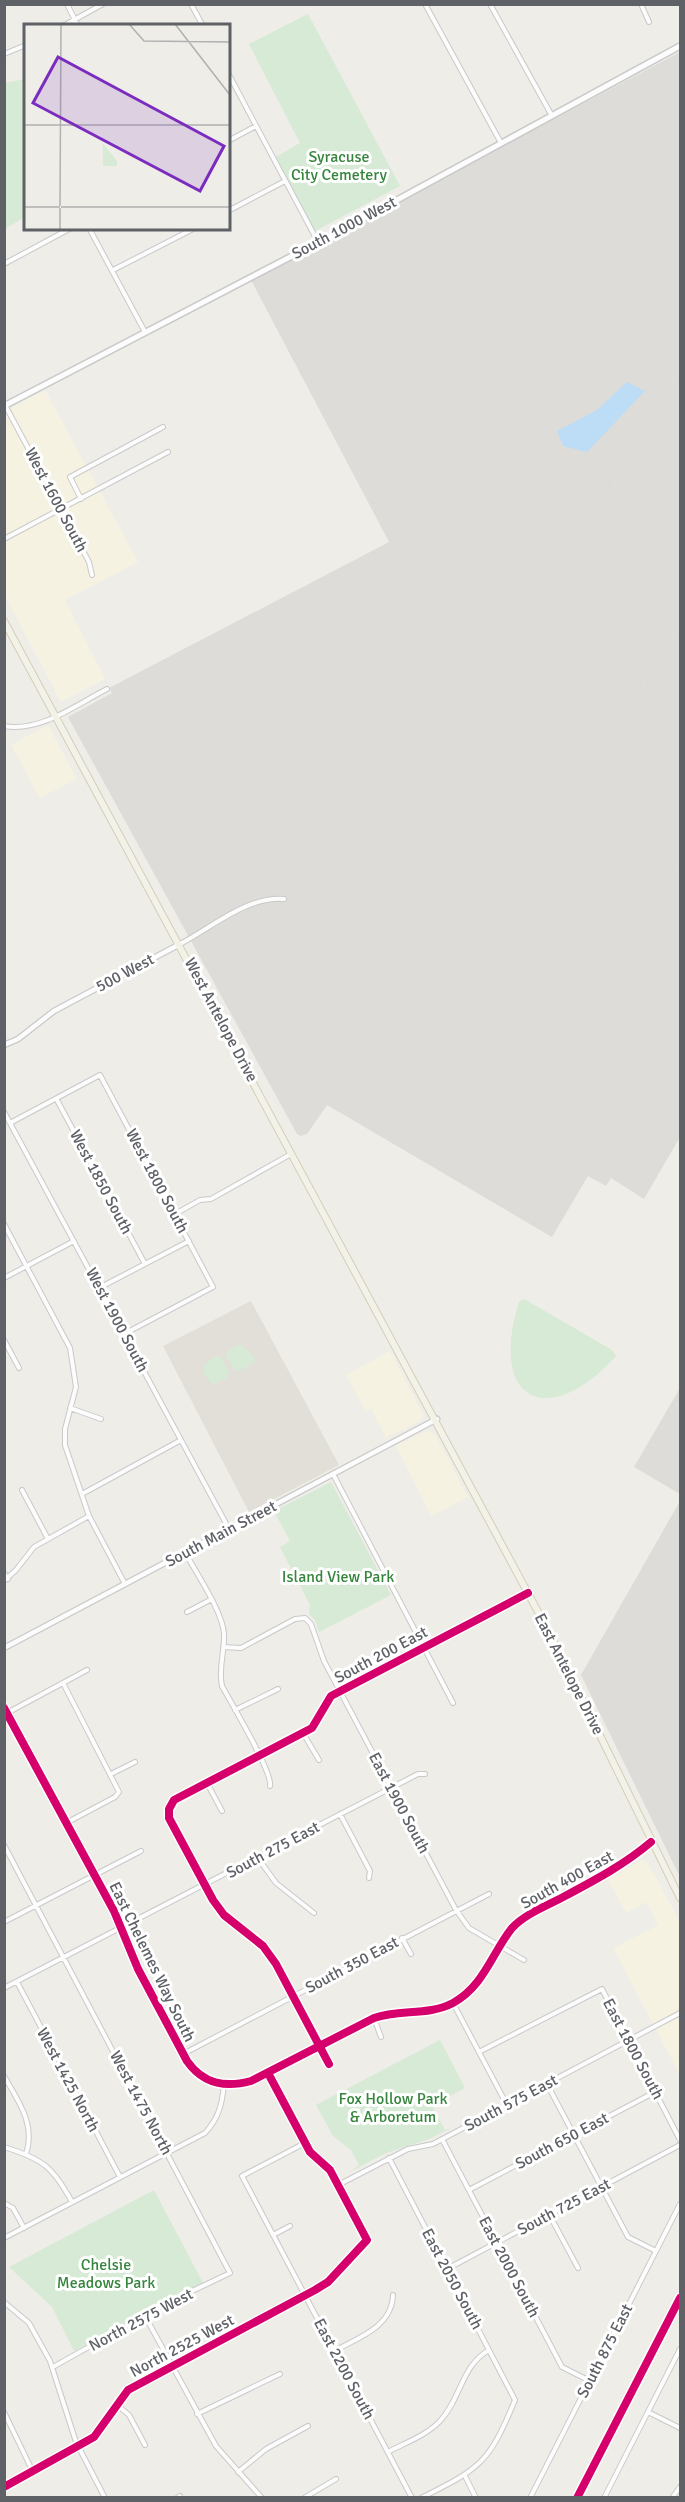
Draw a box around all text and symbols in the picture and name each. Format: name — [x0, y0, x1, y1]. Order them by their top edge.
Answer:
inset map — [24, 24, 230, 230]
park label: Syracuse City Cemetery — [291, 147, 388, 185]
street label: South 1000 West — [288, 192, 400, 264]
street label: West 1600 South — [20, 444, 92, 556]
street label: 500 West — [92, 949, 158, 997]
street label: West Antelope Drive — [180, 954, 262, 1086]
street label: West 1800 South — [121, 1125, 193, 1237]
street label: West 1850 South — [65, 1126, 137, 1238]
street label: West 1900 South — [81, 1264, 153, 1376]
street label: South Main Street — [162, 1496, 280, 1572]
park label: Island View Park — [282, 1567, 394, 1587]
street label: East Antelope Drive — [530, 1610, 608, 1738]
street label: South 200 East — [331, 1622, 431, 1688]
street label: East 1900 South — [364, 1749, 434, 1857]
street label: South 275 East — [223, 1817, 323, 1883]
street label: South 400 East — [517, 1846, 617, 1914]
street label: East Chelemes Way South — [105, 1879, 199, 2045]
street label: South 350 East — [302, 1932, 402, 1998]
street label: East 1800 South — [598, 1995, 668, 2103]
street label: West 1425 North — [32, 2025, 104, 2135]
street label: West 1475 North — [105, 2048, 177, 2158]
street label: South 575 East — [461, 2070, 561, 2136]
park label: Fox Hollow Park & Arboretum — [339, 2089, 447, 2127]
street label: South 650 East — [512, 2108, 612, 2174]
street label: South 725 East — [514, 2174, 614, 2240]
street label: East 2000 South — [474, 2213, 544, 2321]
street label: East 2050 South — [417, 2225, 487, 2333]
park label: Chelsie Meadows Park — [57, 2255, 155, 2293]
street label: North 2575 West — [86, 2284, 197, 2356]
street label: South 875 East — [573, 2300, 637, 2401]
street label: North 2525 West — [127, 2310, 238, 2382]
street label: East 2200 South — [309, 2315, 379, 2423]

